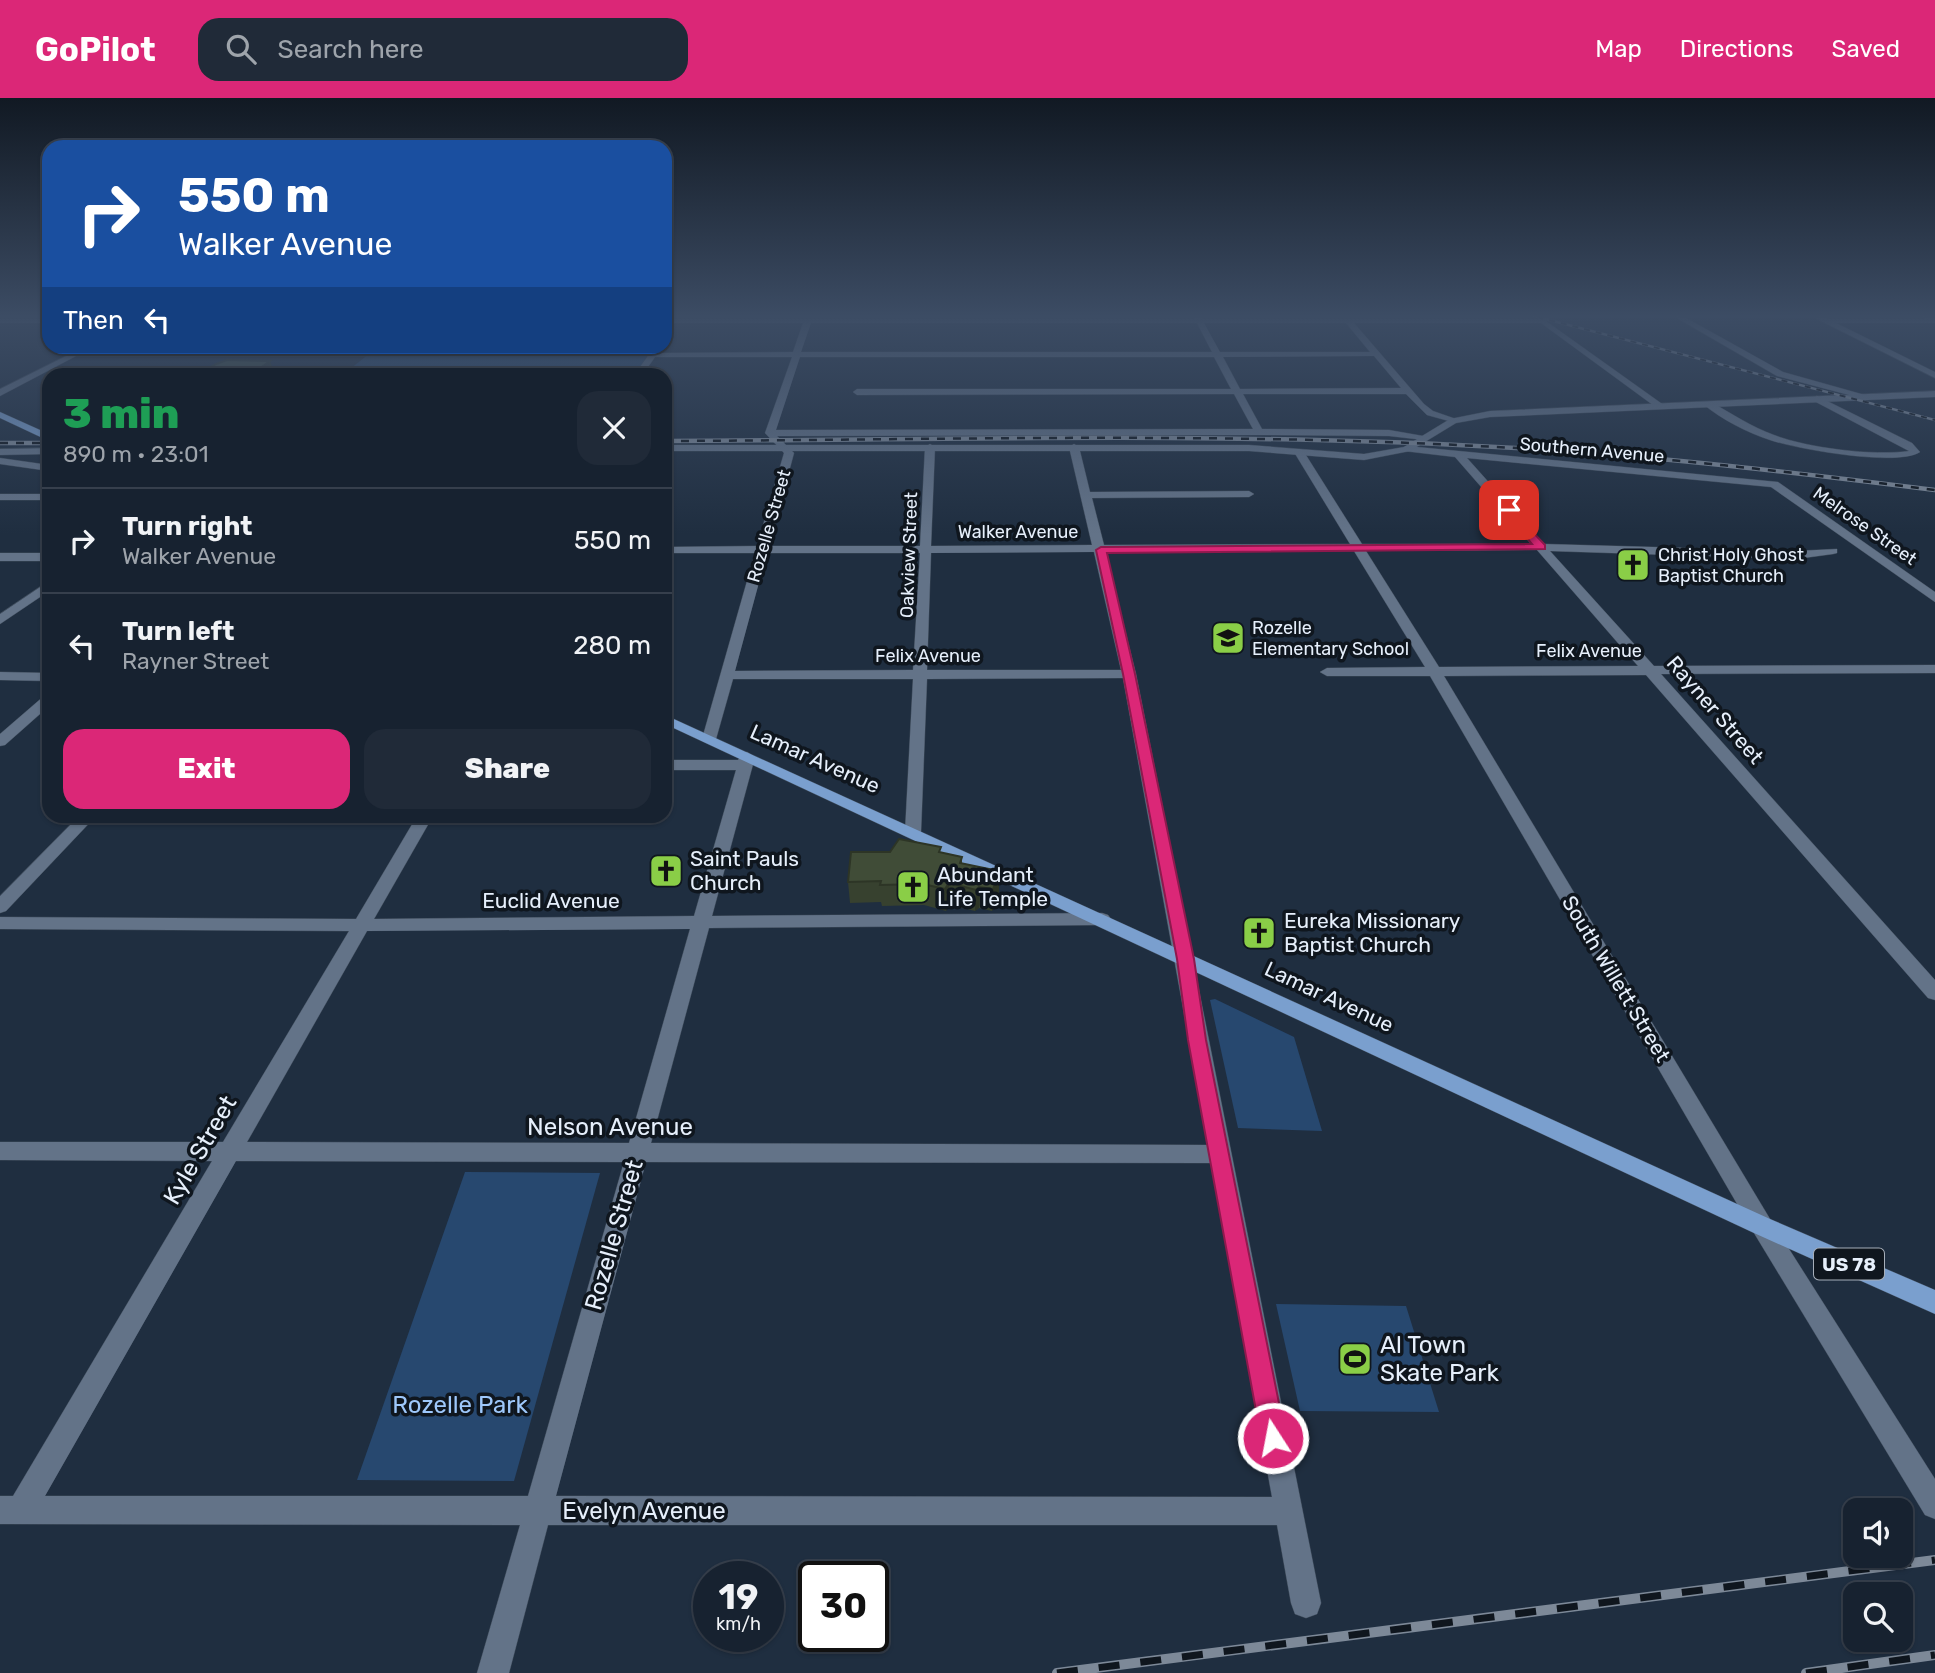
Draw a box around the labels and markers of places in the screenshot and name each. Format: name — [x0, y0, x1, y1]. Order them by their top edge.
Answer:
pin — [1479, 480, 1539, 540]
place label: Christ Holy Ghost Baptist Church — [1658, 544, 1804, 587]
church icon: Christ Holy Ghost Baptist Church — [1614, 546, 1652, 584]
place label: Rozelle Elementary School — [1252, 617, 1409, 660]
school or university icon: Rozelle Elementary School — [1209, 619, 1247, 657]
place label: Saint Pauls Church — [690, 846, 799, 895]
church icon: Saint Pauls Church — [647, 852, 685, 890]
place label: Abundant Life Temple — [937, 862, 1048, 911]
church icon: Abundant Life Temple — [894, 868, 932, 906]
place label: Eureka Missionary Baptist Church — [1284, 908, 1461, 957]
church icon: Eureka Missionary Baptist Church — [1240, 914, 1278, 952]
place label: Al Town Skate Park — [1380, 1331, 1499, 1387]
sports icon: Al Town Skate Park — [1336, 1340, 1374, 1378]

